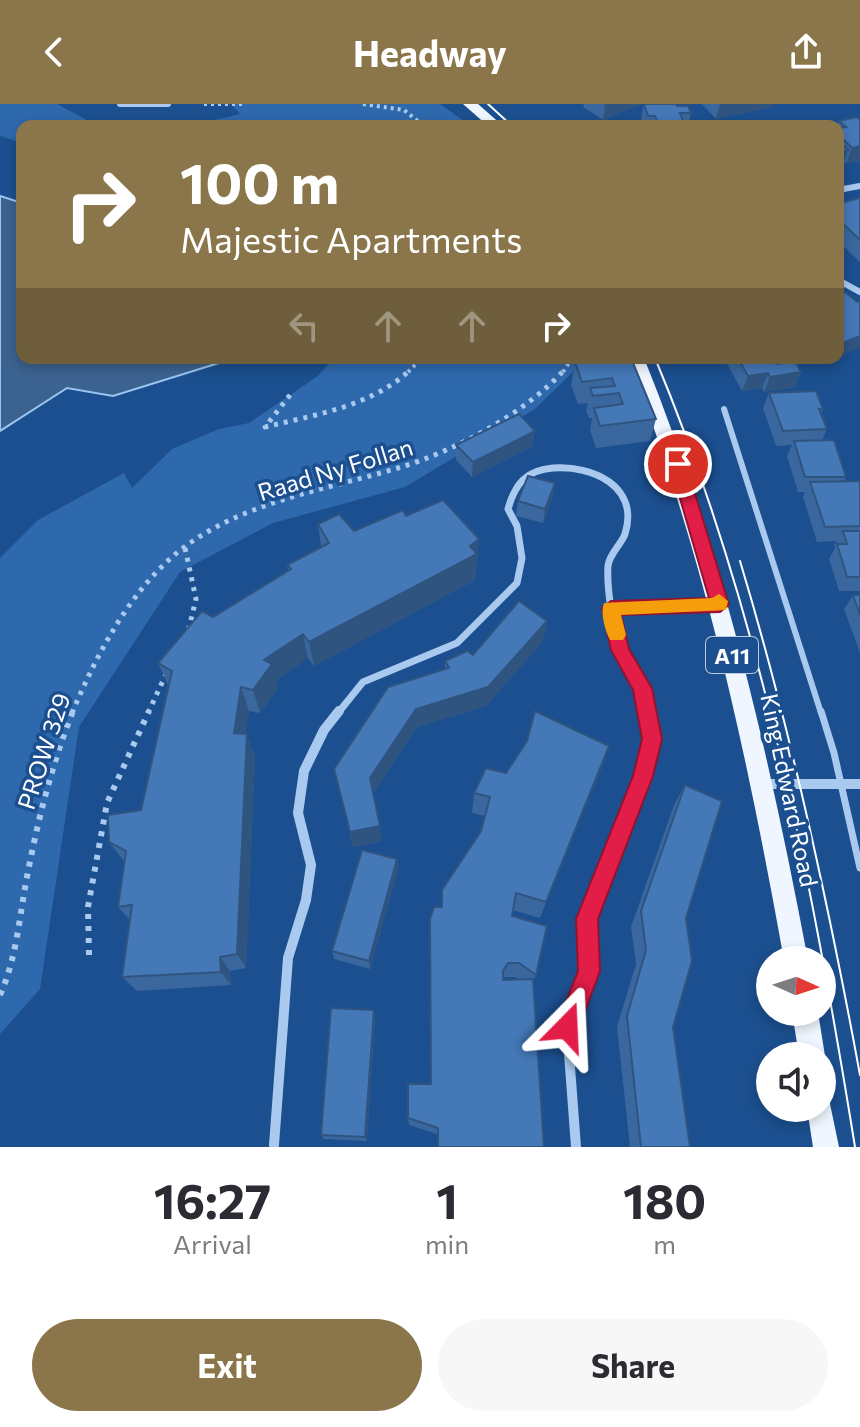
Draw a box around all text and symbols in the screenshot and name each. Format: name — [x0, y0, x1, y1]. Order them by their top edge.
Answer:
icon: back — [32, 30, 76, 74]
text: Headway — [353, 30, 507, 74]
icon: share — [784, 30, 828, 74]
text: 100 m — [180, 147, 339, 216]
icon: right — [48, 152, 152, 256]
text: Majestic Apartments — [180, 216, 522, 260]
icon: left — [282, 304, 326, 348]
icon: ahead — [366, 304, 410, 348]
icon: ahead — [450, 304, 494, 348]
icon: right — [534, 304, 578, 348]
pin — [644, 430, 712, 498]
street label: Raad Ny Follan — [254, 432, 416, 506]
icon: arrive — [656, 442, 700, 486]
road number: A11 — [706, 637, 758, 673]
street label: PROW 329 — [11, 689, 75, 813]
street label: King Edward Road — [755, 691, 825, 889]
north arrow — [756, 946, 836, 1026]
map controls — [756, 946, 836, 1122]
position arrow — [525, 985, 609, 1069]
button: sound — [756, 1042, 836, 1122]
text: 16:27 — [154, 1170, 271, 1229]
text: 1 — [436, 1170, 458, 1229]
text: 180 — [623, 1170, 706, 1229]
text: Arrival — [173, 1228, 252, 1259]
text: min — [425, 1228, 469, 1259]
text: m — [653, 1228, 676, 1259]
button: Exit — [32, 1319, 422, 1411]
button: Share — [438, 1319, 828, 1411]

